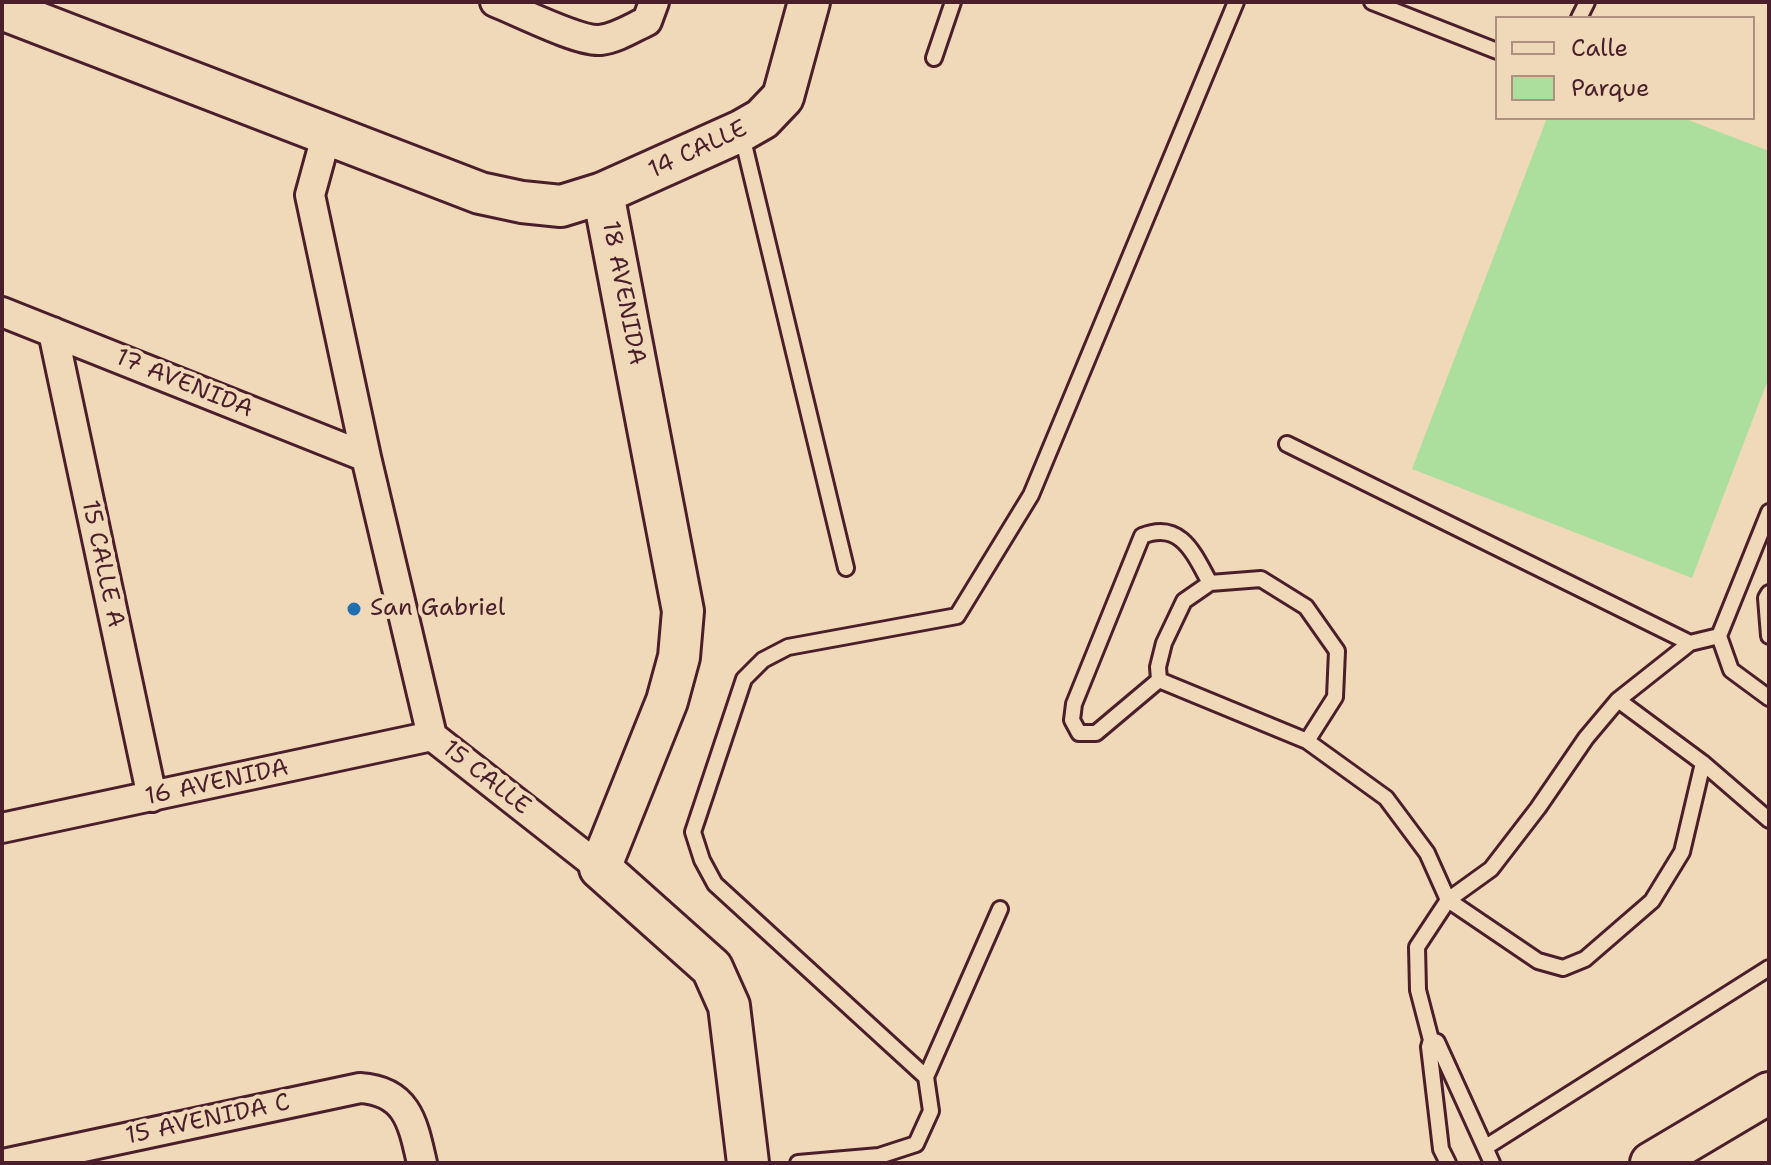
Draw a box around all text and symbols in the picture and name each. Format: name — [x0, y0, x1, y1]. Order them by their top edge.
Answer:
legend — [1495, 16, 1755, 120]
text: Calle — [1571, 32, 1628, 64]
text: Parque — [1571, 72, 1650, 104]
street label: 14 CALLE — [644, 115, 752, 185]
street label: 18 AVENIDA — [595, 218, 651, 368]
street label: 17 AVENIDA — [111, 343, 257, 425]
street label: 15 CALLE A — [74, 498, 130, 630]
place label: San Gabriel — [370, 595, 505, 623]
marker: San Gabriel — [345, 600, 363, 618]
street label: 15 CALLE — [436, 735, 536, 821]
street label: 16 AVENIDA — [143, 754, 291, 812]
street label: 15 AVENIDA C — [123, 1089, 293, 1151]

